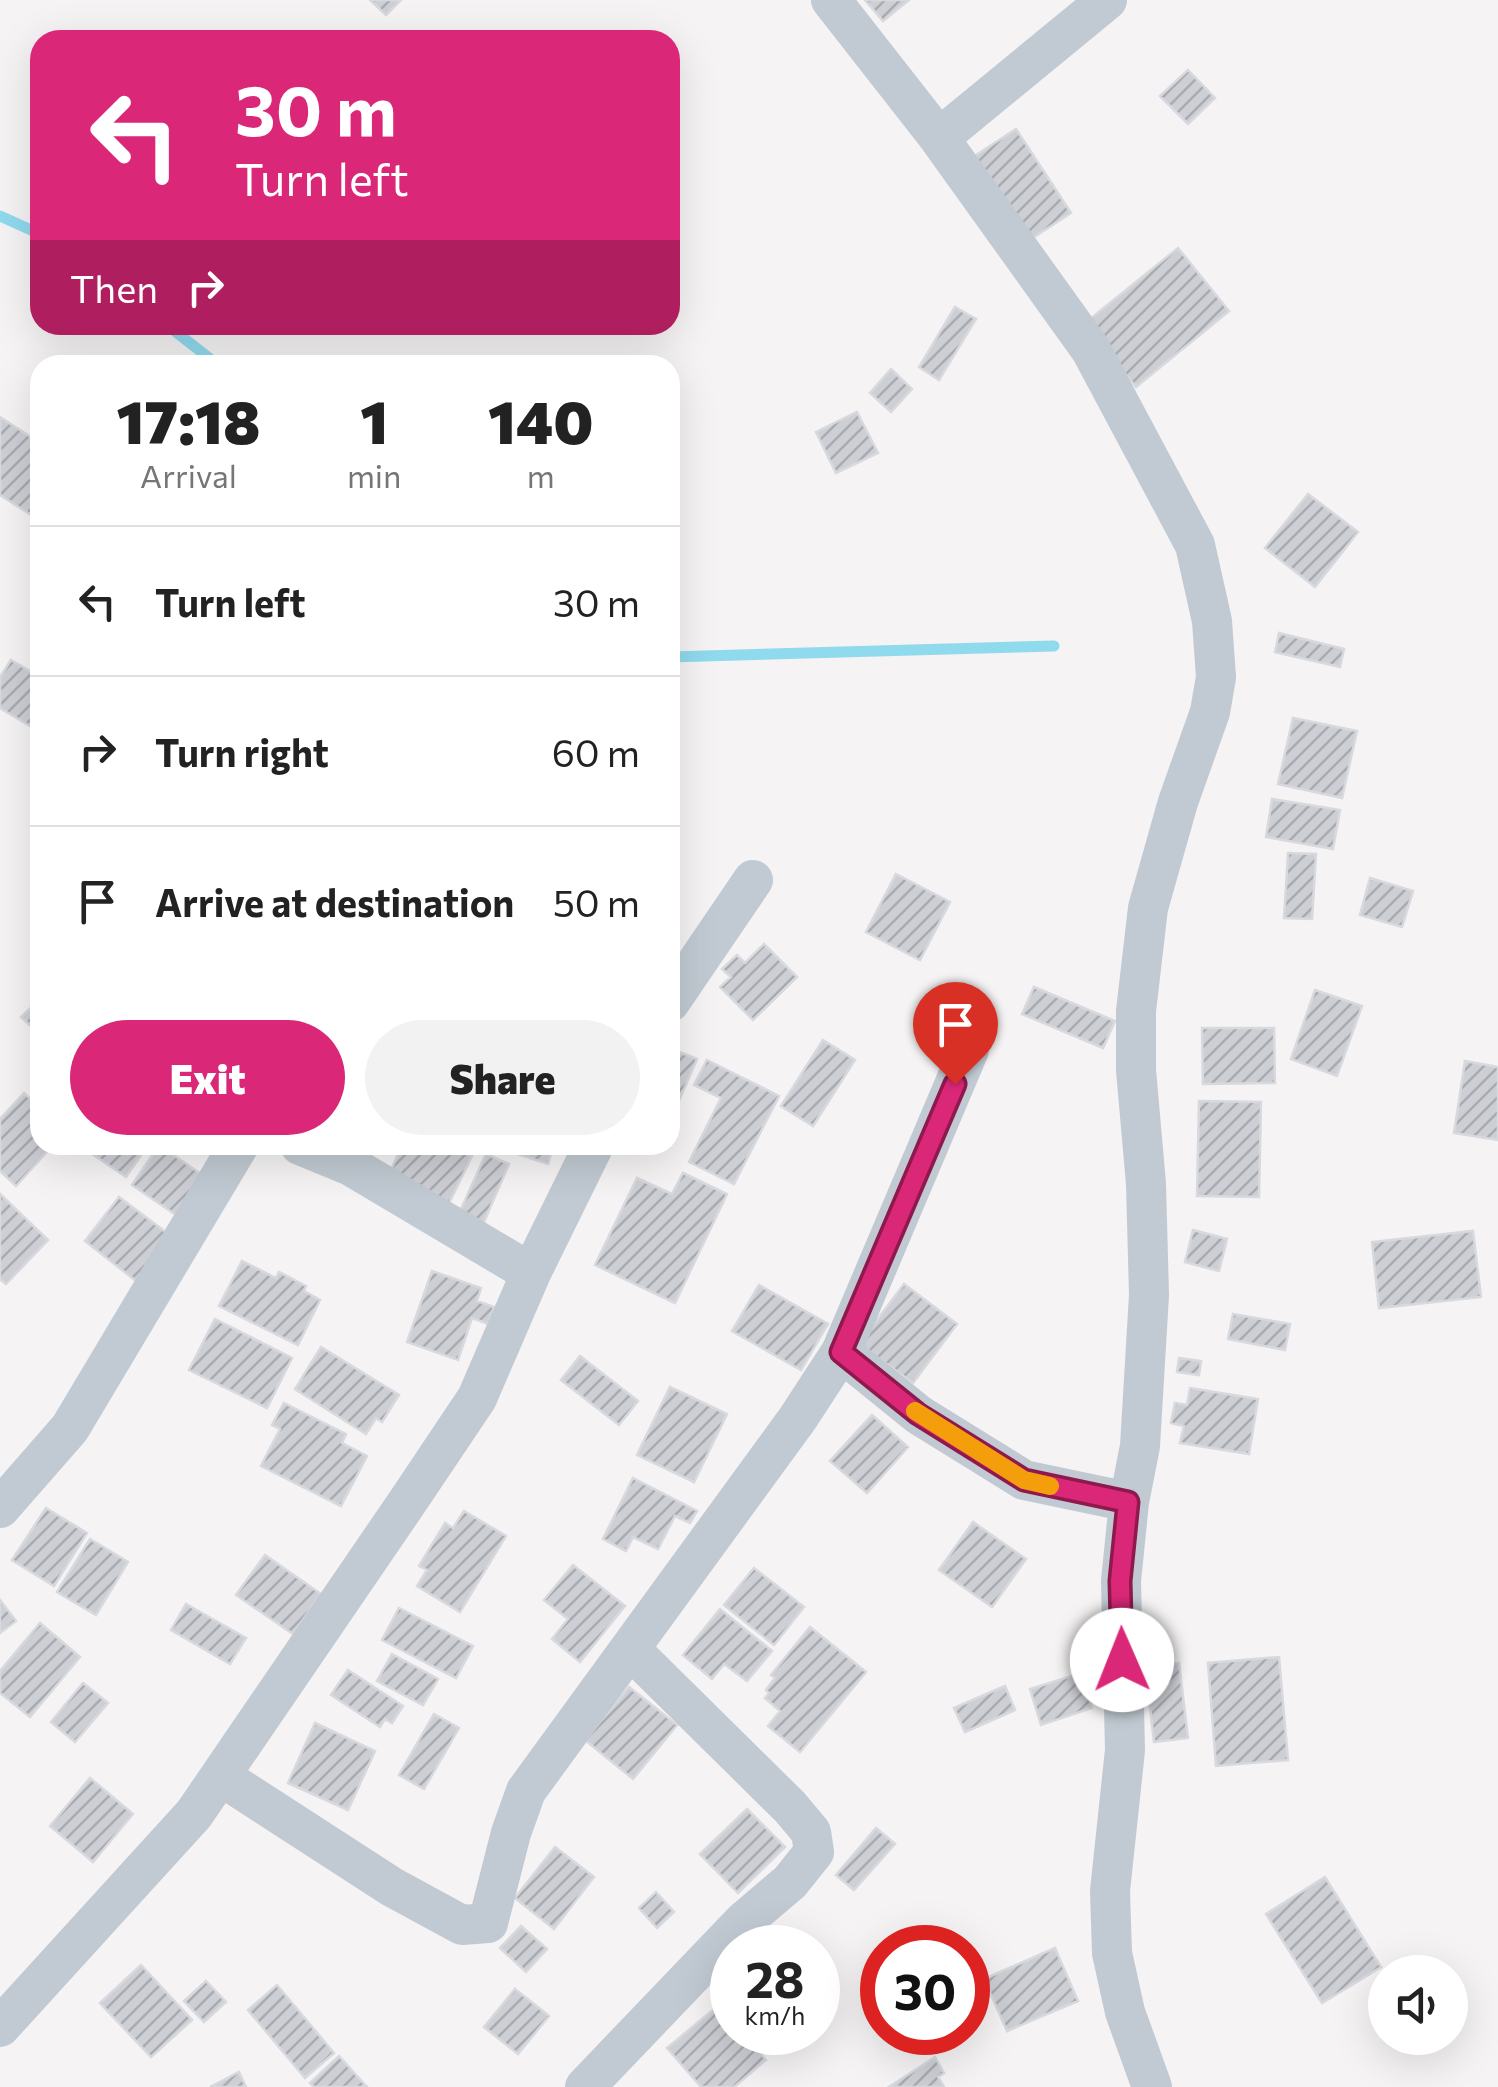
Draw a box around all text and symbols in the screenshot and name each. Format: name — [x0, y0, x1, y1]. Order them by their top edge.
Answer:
text: 30 m — [235, 65, 397, 150]
icon: left — [70, 70, 200, 200]
text: Turn left — [235, 150, 409, 205]
icon: right — [178, 260, 233, 315]
text: Then — [70, 264, 158, 311]
text: 17:18 — [116, 383, 260, 456]
text: 1 — [360, 383, 388, 456]
text: 140 — [488, 383, 594, 456]
text: Arrival — [140, 455, 237, 495]
text: min — [347, 455, 401, 495]
text: m — [527, 455, 555, 495]
icon: left — [70, 574, 125, 629]
text: Turn left — [155, 578, 306, 625]
text: 30 m — [553, 578, 640, 625]
icon: right — [70, 724, 125, 779]
text: Turn right — [155, 728, 329, 775]
text: 60 m — [552, 728, 640, 775]
icon: arrive — [70, 874, 125, 929]
text: Arrive at destination — [155, 878, 514, 925]
text: 50 m — [553, 878, 640, 925]
pin — [913, 982, 998, 1085]
icon: arrive — [928, 997, 983, 1052]
button: Exit — [70, 1020, 345, 1135]
button: Share — [365, 1020, 640, 1135]
position arrow — [1070, 1608, 1174, 1712]
speed limit sign: 30 — [860, 1925, 990, 2055]
text: 28 — [745, 1947, 805, 2008]
map controls — [1368, 1955, 1468, 2055]
button: sound — [1368, 1955, 1468, 2055]
text: km/h — [745, 2000, 805, 2030]

